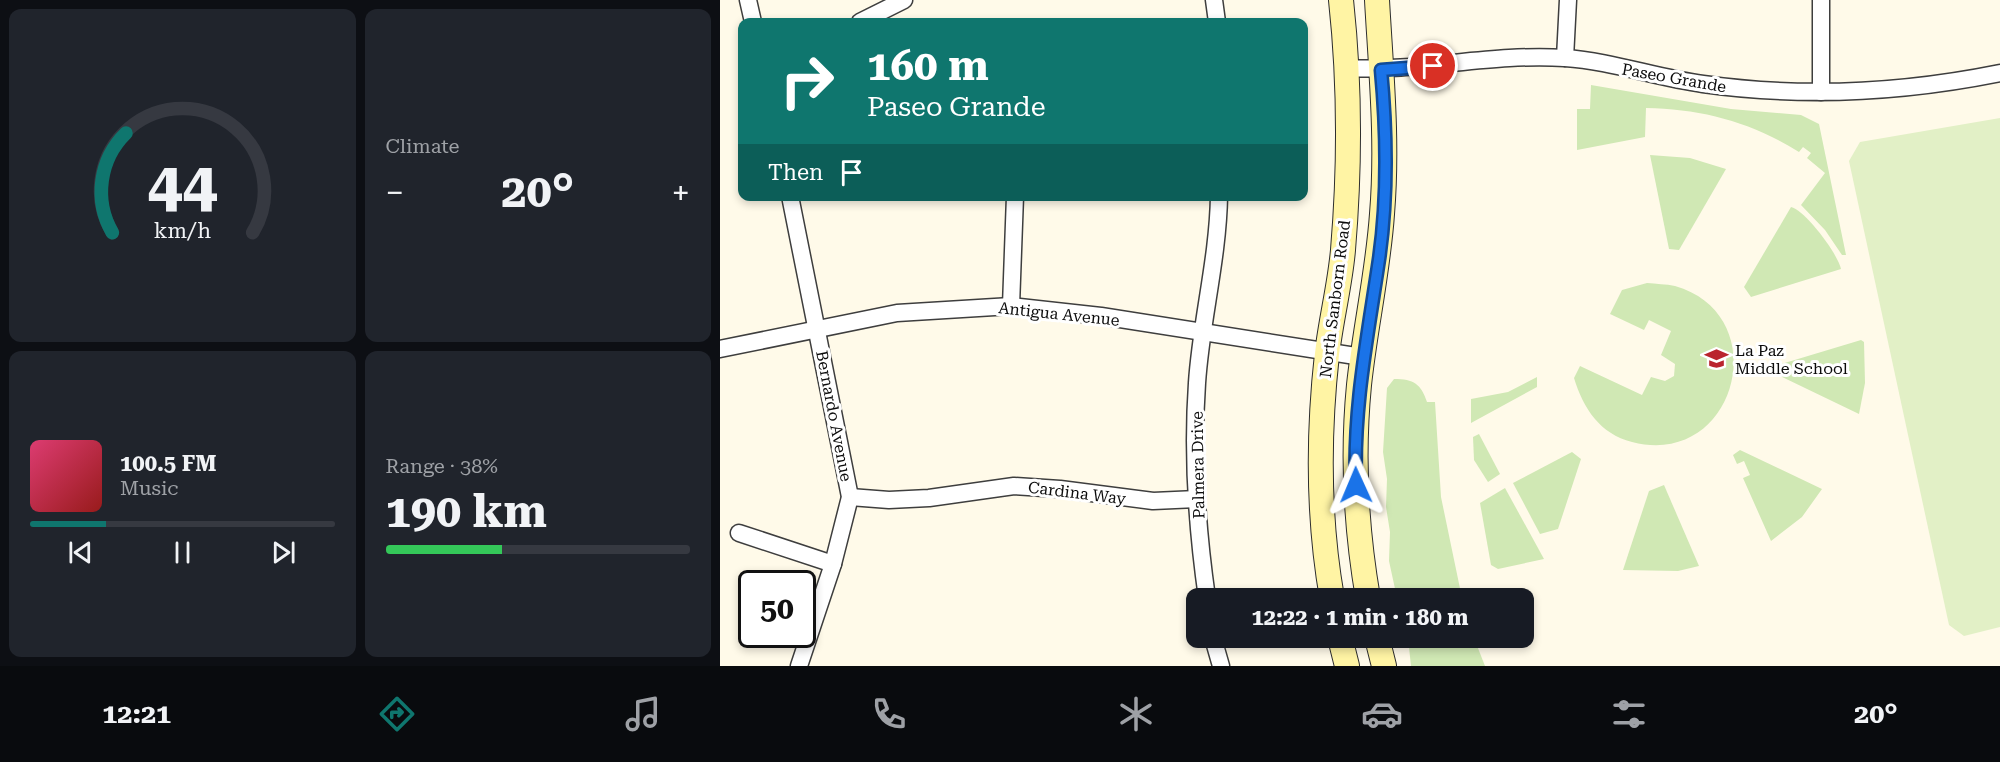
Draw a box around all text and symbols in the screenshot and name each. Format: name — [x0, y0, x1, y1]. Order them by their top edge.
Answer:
pin — [1407, 40, 1458, 91]
text: 160 m — [867, 41, 989, 90]
icon: right — [768, 42, 846, 120]
icon: arrive — [1416, 49, 1449, 82]
street label: Paseo Grande — [1620, 59, 1728, 97]
text: Paseo Grande — [867, 91, 1045, 123]
text: Climate — [386, 134, 460, 158]
text: 44 — [147, 149, 217, 222]
icon: arrive — [835, 156, 868, 189]
text: Then — [768, 160, 823, 185]
text: 20° — [501, 165, 574, 218]
text: − — [386, 173, 404, 212]
text: + — [672, 173, 690, 212]
text: km/h — [154, 218, 211, 243]
street label: North Sanborn Road — [1316, 219, 1354, 379]
street label: Antigua Avenue — [997, 298, 1121, 330]
place label: La Paz Middle School — [1735, 341, 1848, 378]
school or university icon: La Paz Middle School — [1704, 346, 1730, 372]
street label: Bernardo Avenue — [812, 349, 856, 483]
street label: Palmera Drive — [1188, 411, 1208, 519]
text: 100.5 FM — [120, 451, 217, 476]
position arrow — [1324, 453, 1388, 517]
text: Range · 38% — [386, 454, 498, 478]
text: Music — [120, 476, 179, 500]
street label: Cardina Way — [1027, 478, 1127, 508]
text: 190 km — [386, 485, 547, 538]
icon: previous — [64, 536, 97, 569]
icon: pause — [166, 536, 199, 569]
icon: next — [267, 536, 300, 569]
speed limit sign: 50 — [738, 570, 816, 648]
text: 12:22 · 1 min · 180 m — [1251, 605, 1469, 630]
icon: directions — [376, 693, 418, 735]
icon: music — [622, 693, 664, 735]
icon: phone — [868, 693, 910, 735]
icon: climate — [1115, 693, 1157, 735]
icon: car — [1361, 693, 1403, 735]
icon: filters — [1608, 693, 1650, 735]
text: 12:21 — [102, 698, 171, 730]
text: 20° — [1854, 698, 1898, 730]

